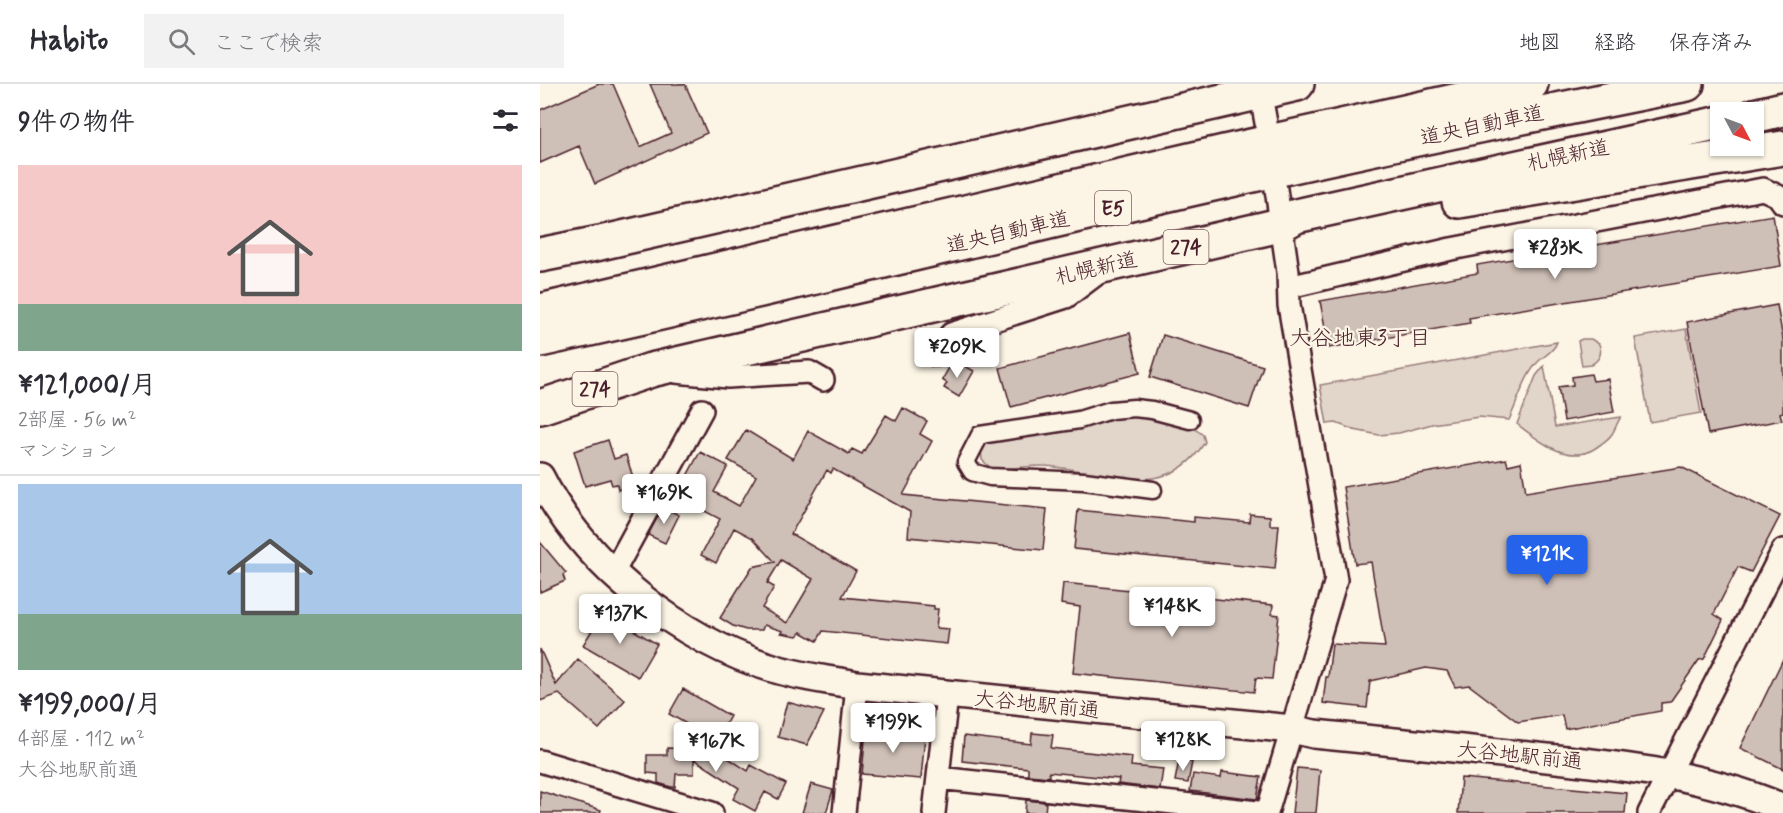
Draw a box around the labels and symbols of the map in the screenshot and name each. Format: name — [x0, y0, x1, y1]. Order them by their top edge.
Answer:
street label: 道央自動車道 — [1418, 99, 1547, 153]
north arrow — [1710, 102, 1764, 156]
street label: 札幌新道 — [1524, 134, 1612, 178]
road number: E5 — [1095, 191, 1131, 225]
street label: 道央自動車道 — [944, 205, 1073, 261]
pin: ¥283K — [1513, 229, 1597, 280]
road number: 274 — [1164, 230, 1208, 264]
street label: 札幌新道 — [1052, 246, 1140, 292]
district label: 大谷地東3丁目 — [1289, 325, 1431, 353]
pin: ¥209K — [915, 328, 999, 379]
road number: 274 — [572, 372, 618, 406]
pin: ¥169K — [622, 474, 706, 525]
pin: ¥121K — [1505, 535, 1589, 586]
pin: ¥148K — [1130, 587, 1214, 638]
pin: ¥137K — [578, 594, 662, 645]
street label: 大谷地駅前通 — [973, 684, 1101, 726]
pin: ¥199K — [851, 703, 935, 754]
pin: ¥128K — [1141, 721, 1225, 772]
pin: ¥167K — [674, 722, 758, 773]
street label: 大谷地駅前通 — [1456, 735, 1584, 777]

